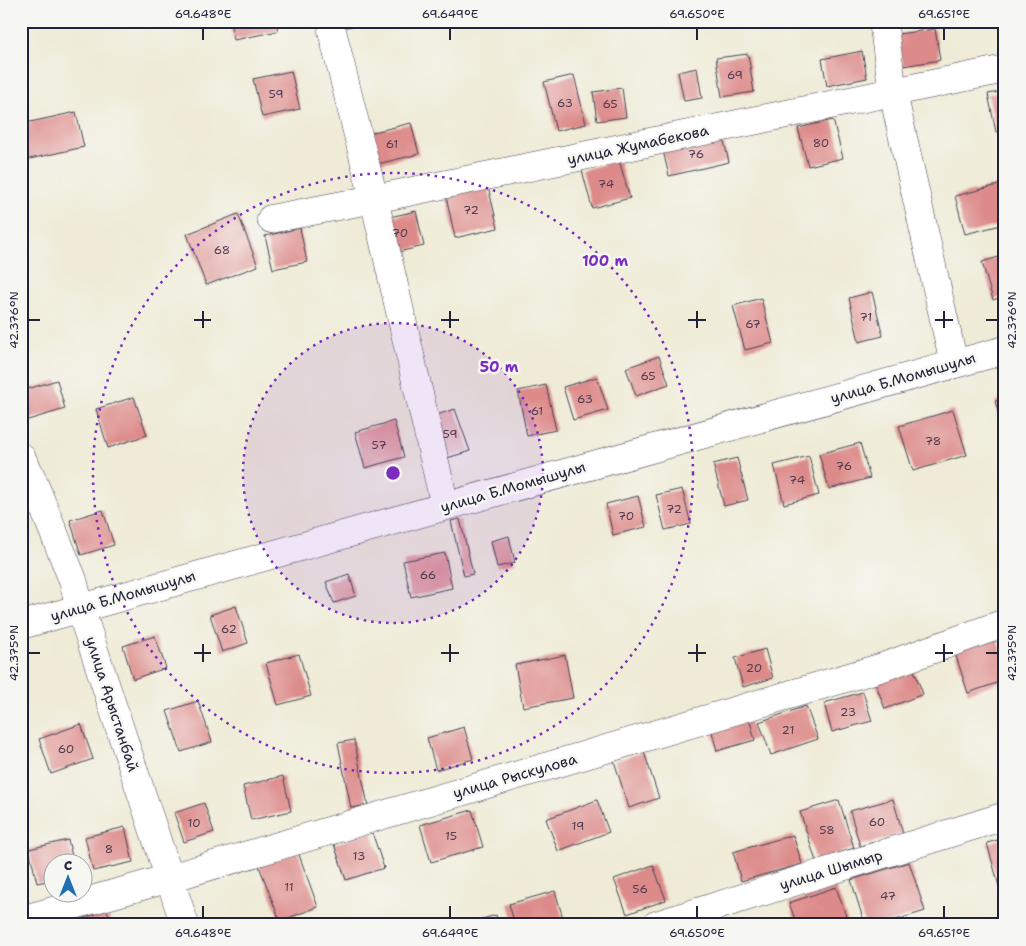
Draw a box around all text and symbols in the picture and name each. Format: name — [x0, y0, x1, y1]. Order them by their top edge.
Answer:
text: 69.648°E — [175, 6, 231, 22]
text: 69.649°E — [422, 6, 478, 22]
text: 69.650°E — [669, 6, 725, 22]
text: 69.651°E — [918, 6, 970, 22]
house number: 69 — [727, 67, 743, 83]
house number: 59 — [268, 86, 284, 102]
house number: 63 — [557, 95, 573, 111]
house number: 65 — [602, 96, 618, 112]
street label: улица Жумабекова — [565, 120, 711, 170]
house number: 80 — [813, 135, 829, 151]
house number: 61 — [386, 136, 398, 152]
house number: 76 — [688, 146, 704, 162]
house number: 74 — [598, 176, 614, 192]
house number: 72 — [463, 202, 479, 218]
house number: 70 — [392, 225, 408, 241]
house number: 68 — [214, 242, 230, 258]
text: 100 m — [582, 251, 628, 271]
text: 42.376°N — [6, 291, 22, 349]
text: 42.376°N — [1004, 291, 1020, 349]
house number: 71 — [860, 309, 872, 325]
house number: 67 — [745, 316, 761, 332]
street label: улица Б.Момышулы — [828, 348, 978, 408]
text: 50 m — [480, 357, 519, 377]
house number: 65 — [640, 368, 656, 384]
house number: 63 — [577, 391, 593, 407]
house number: 61 — [531, 403, 543, 419]
house number: 59 — [442, 426, 458, 442]
house number: 78 — [925, 433, 941, 449]
house number: 57 — [371, 437, 387, 453]
street label: улица Б.Момышулы — [438, 457, 588, 517]
house number: 76 — [836, 458, 852, 474]
centre of rings — [384, 464, 402, 482]
house number: 74 — [789, 472, 805, 488]
house number: 72 — [666, 501, 682, 517]
house number: 70 — [618, 508, 634, 524]
street label: улица Б.Момышулы — [48, 566, 198, 626]
house number: 66 — [420, 567, 436, 583]
house number: 62 — [221, 621, 237, 637]
text: 42.375°N — [6, 625, 22, 681]
text: 42.375°N — [1004, 625, 1020, 681]
street label: улица Арыстанбай — [81, 634, 143, 774]
house number: 20 — [746, 660, 762, 676]
house number: 23 — [840, 704, 856, 720]
house number: 21 — [782, 722, 794, 738]
house number: 60 — [58, 741, 74, 757]
street label: улица Рыскулова — [451, 749, 580, 803]
house number: 60 — [869, 814, 885, 830]
house number: 10 — [187, 815, 201, 831]
house number: 19 — [572, 818, 584, 834]
house number: 58 — [819, 822, 835, 838]
house number: 15 — [445, 828, 457, 844]
house number: 8 — [105, 841, 113, 857]
street label: улица Шымыр — [777, 845, 885, 895]
house number: 13 — [353, 848, 365, 864]
north arrow — [42, 854, 92, 904]
text: С — [64, 856, 72, 874]
house number: 11 — [284, 879, 294, 895]
house number: 56 — [632, 881, 648, 897]
house number: 47 — [880, 888, 896, 904]
text: 69.648°E — [175, 925, 231, 941]
text: 69.649°E — [422, 925, 478, 941]
text: 69.650°E — [669, 925, 725, 941]
text: 69.651°E — [918, 925, 970, 941]

